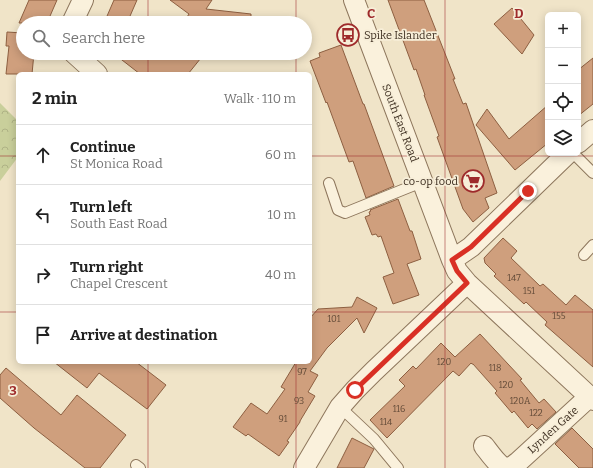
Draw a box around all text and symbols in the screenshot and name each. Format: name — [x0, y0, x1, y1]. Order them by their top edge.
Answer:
text: C — [367, 6, 375, 21]
text: D — [514, 6, 524, 21]
map controls — [545, 12, 581, 156]
button: + — [545, 12, 581, 48]
search box — [16, 16, 312, 60]
bus stop icon: Spike Islander — [335, 22, 361, 48]
icon: search — [30, 27, 52, 49]
text: Search here — [62, 29, 145, 47]
place label: Spike Islander — [364, 29, 437, 42]
button: − — [545, 48, 581, 84]
street label: South East Road — [379, 82, 421, 164]
button: locate — [545, 84, 581, 120]
text: 2 min — [32, 88, 77, 109]
text: Walk · 110 m — [224, 91, 296, 106]
button: layers — [545, 120, 581, 156]
text: Continue — [70, 138, 136, 156]
icon: ahead — [32, 144, 54, 166]
text: 60 m — [265, 147, 296, 162]
text: St Monica Road — [70, 156, 163, 171]
supermarket icon: co-op food — [460, 168, 486, 194]
place label: co-op food — [403, 175, 458, 188]
route end — [519, 182, 537, 200]
text: Turn left — [70, 198, 132, 216]
icon: left — [32, 204, 54, 226]
text: 10 m — [267, 207, 296, 222]
text: South East Road — [70, 216, 167, 231]
text: Turn right — [70, 258, 143, 276]
icon: right — [32, 264, 54, 286]
text: 40 m — [265, 267, 296, 282]
house number: 147 — [507, 273, 521, 283]
text: Chapel Crescent — [70, 276, 168, 291]
house number: 151 — [523, 286, 535, 296]
house number: 155 — [552, 311, 566, 321]
house number: 101 — [327, 314, 341, 324]
icon: arrive — [32, 324, 54, 346]
text: Arrive at destination — [70, 326, 217, 344]
house number: 120 — [437, 357, 451, 367]
house number: 118 — [489, 363, 501, 373]
house number: 97 — [297, 367, 307, 377]
house number: 120 — [499, 380, 513, 390]
route start — [346, 381, 364, 399]
text: 3 — [9, 383, 17, 398]
house number: 93 — [294, 396, 304, 406]
house number: 120A — [510, 396, 531, 406]
house number: 116 — [393, 404, 405, 414]
street label: Lynden Gate — [525, 404, 581, 456]
house number: 122 — [529, 408, 543, 418]
house number: 91 — [279, 414, 288, 424]
house number: 114 — [380, 417, 393, 427]

